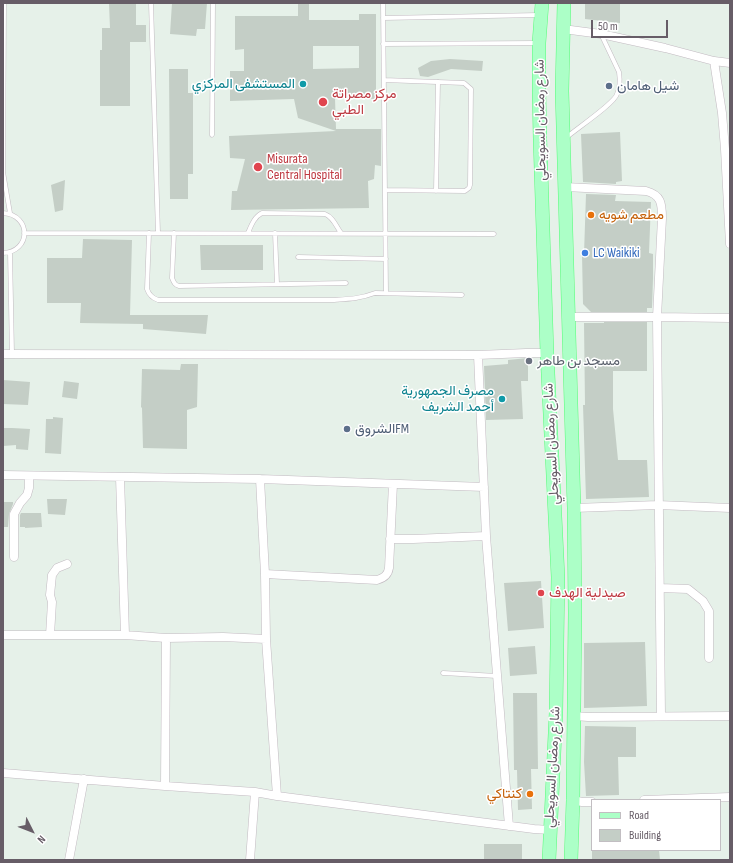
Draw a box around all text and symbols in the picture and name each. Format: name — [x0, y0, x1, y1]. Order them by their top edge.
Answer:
scale bar — [593, 12, 670, 38]
text: 50 m — [598, 19, 618, 34]
street label: شارع رمضان السويحلي — [532, 59, 550, 181]
place label: المستشفى المركزي — [192, 76, 295, 92]
place label: شيل هامان — [617, 78, 679, 94]
marker: المستشفى المركزي — [298, 79, 308, 89]
marker: شيل هامان — [604, 81, 614, 91]
place label: مركز مصراتة الطبي — [332, 86, 397, 118]
marker: مركز مصراتة الطبي — [317, 96, 329, 108]
place label: Misurata Central Hospital — [267, 151, 342, 184]
marker: Misurata Central Hospital — [252, 161, 264, 173]
place label: مطعم شويه — [599, 207, 664, 223]
marker: مطعم شويه — [586, 210, 596, 220]
place label: LC Waikiki — [593, 245, 640, 261]
marker: LC Waikiki — [580, 248, 590, 258]
place label: مسجد بن طاهر — [537, 353, 620, 369]
marker: مسجد بن طاهر — [524, 356, 534, 366]
place label: مصرف الجمهورية أحمد الشريف — [401, 383, 494, 416]
street label: شارع رمضان السويحلي — [540, 383, 564, 505]
marker: مصرف الجمهورية أحمد الشريف — [497, 394, 507, 404]
place label: الشروقFM — [355, 421, 409, 437]
marker: الشروقFM — [342, 424, 352, 434]
place label: صيدلية الهدف — [549, 585, 626, 601]
marker: صيدلية الهدف — [536, 588, 546, 598]
street label: شارع رمضان السويحلي — [541, 706, 565, 828]
place label: كنتاكي — [487, 786, 522, 802]
marker: كنتاكي — [525, 789, 535, 799]
legend — [591, 799, 721, 851]
text: Road — [629, 808, 649, 823]
north arrow — [12, 811, 52, 851]
text: Building — [629, 828, 661, 843]
text: N — [34, 833, 48, 846]

